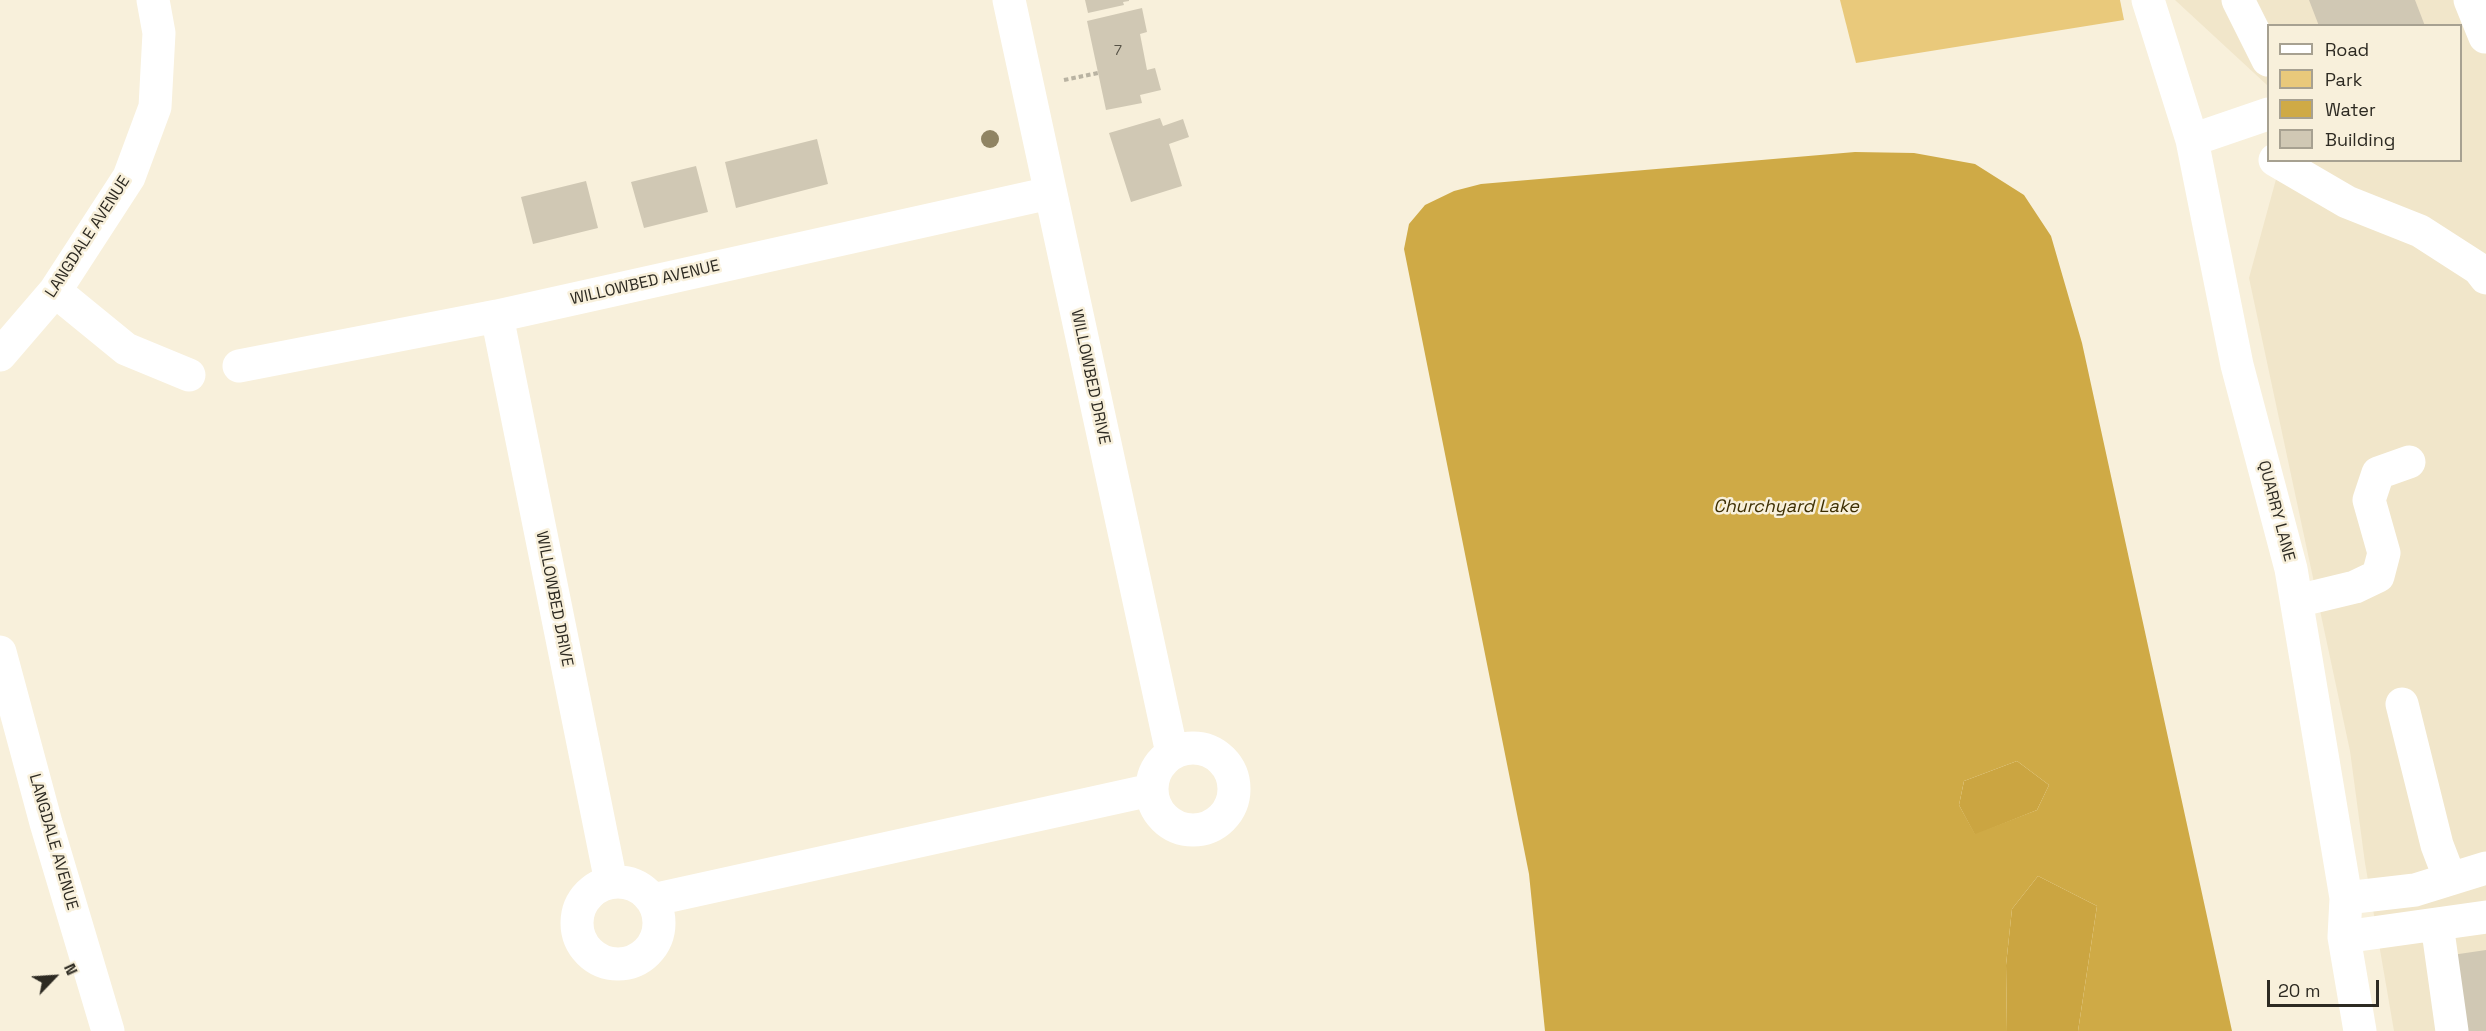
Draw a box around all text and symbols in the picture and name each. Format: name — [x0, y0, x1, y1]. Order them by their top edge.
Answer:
legend — [2267, 24, 2462, 162]
text: Road — [2325, 38, 2369, 61]
house number: 7 — [1114, 43, 1122, 59]
text: Park — [2325, 68, 2362, 91]
text: Water — [2325, 98, 2376, 121]
text: Building — [2325, 128, 2395, 151]
street label: LANGDALE AVENUE — [42, 173, 134, 301]
street label: WILLOWBED AVENUE — [569, 257, 721, 309]
street label: WILLOWBED DRIVE — [1066, 308, 1114, 446]
street label: QUARRY LANE — [2253, 459, 2299, 563]
water label: Churchyard Lake — [1713, 496, 1859, 518]
street label: WILLOWBED DRIVE — [531, 530, 577, 668]
street label: LANGDALE AVENUE — [24, 772, 82, 912]
north arrow — [24, 947, 84, 1007]
text: N — [59, 960, 83, 978]
scale bar — [2270, 968, 2382, 1006]
text: 20 m — [2278, 979, 2321, 1002]

